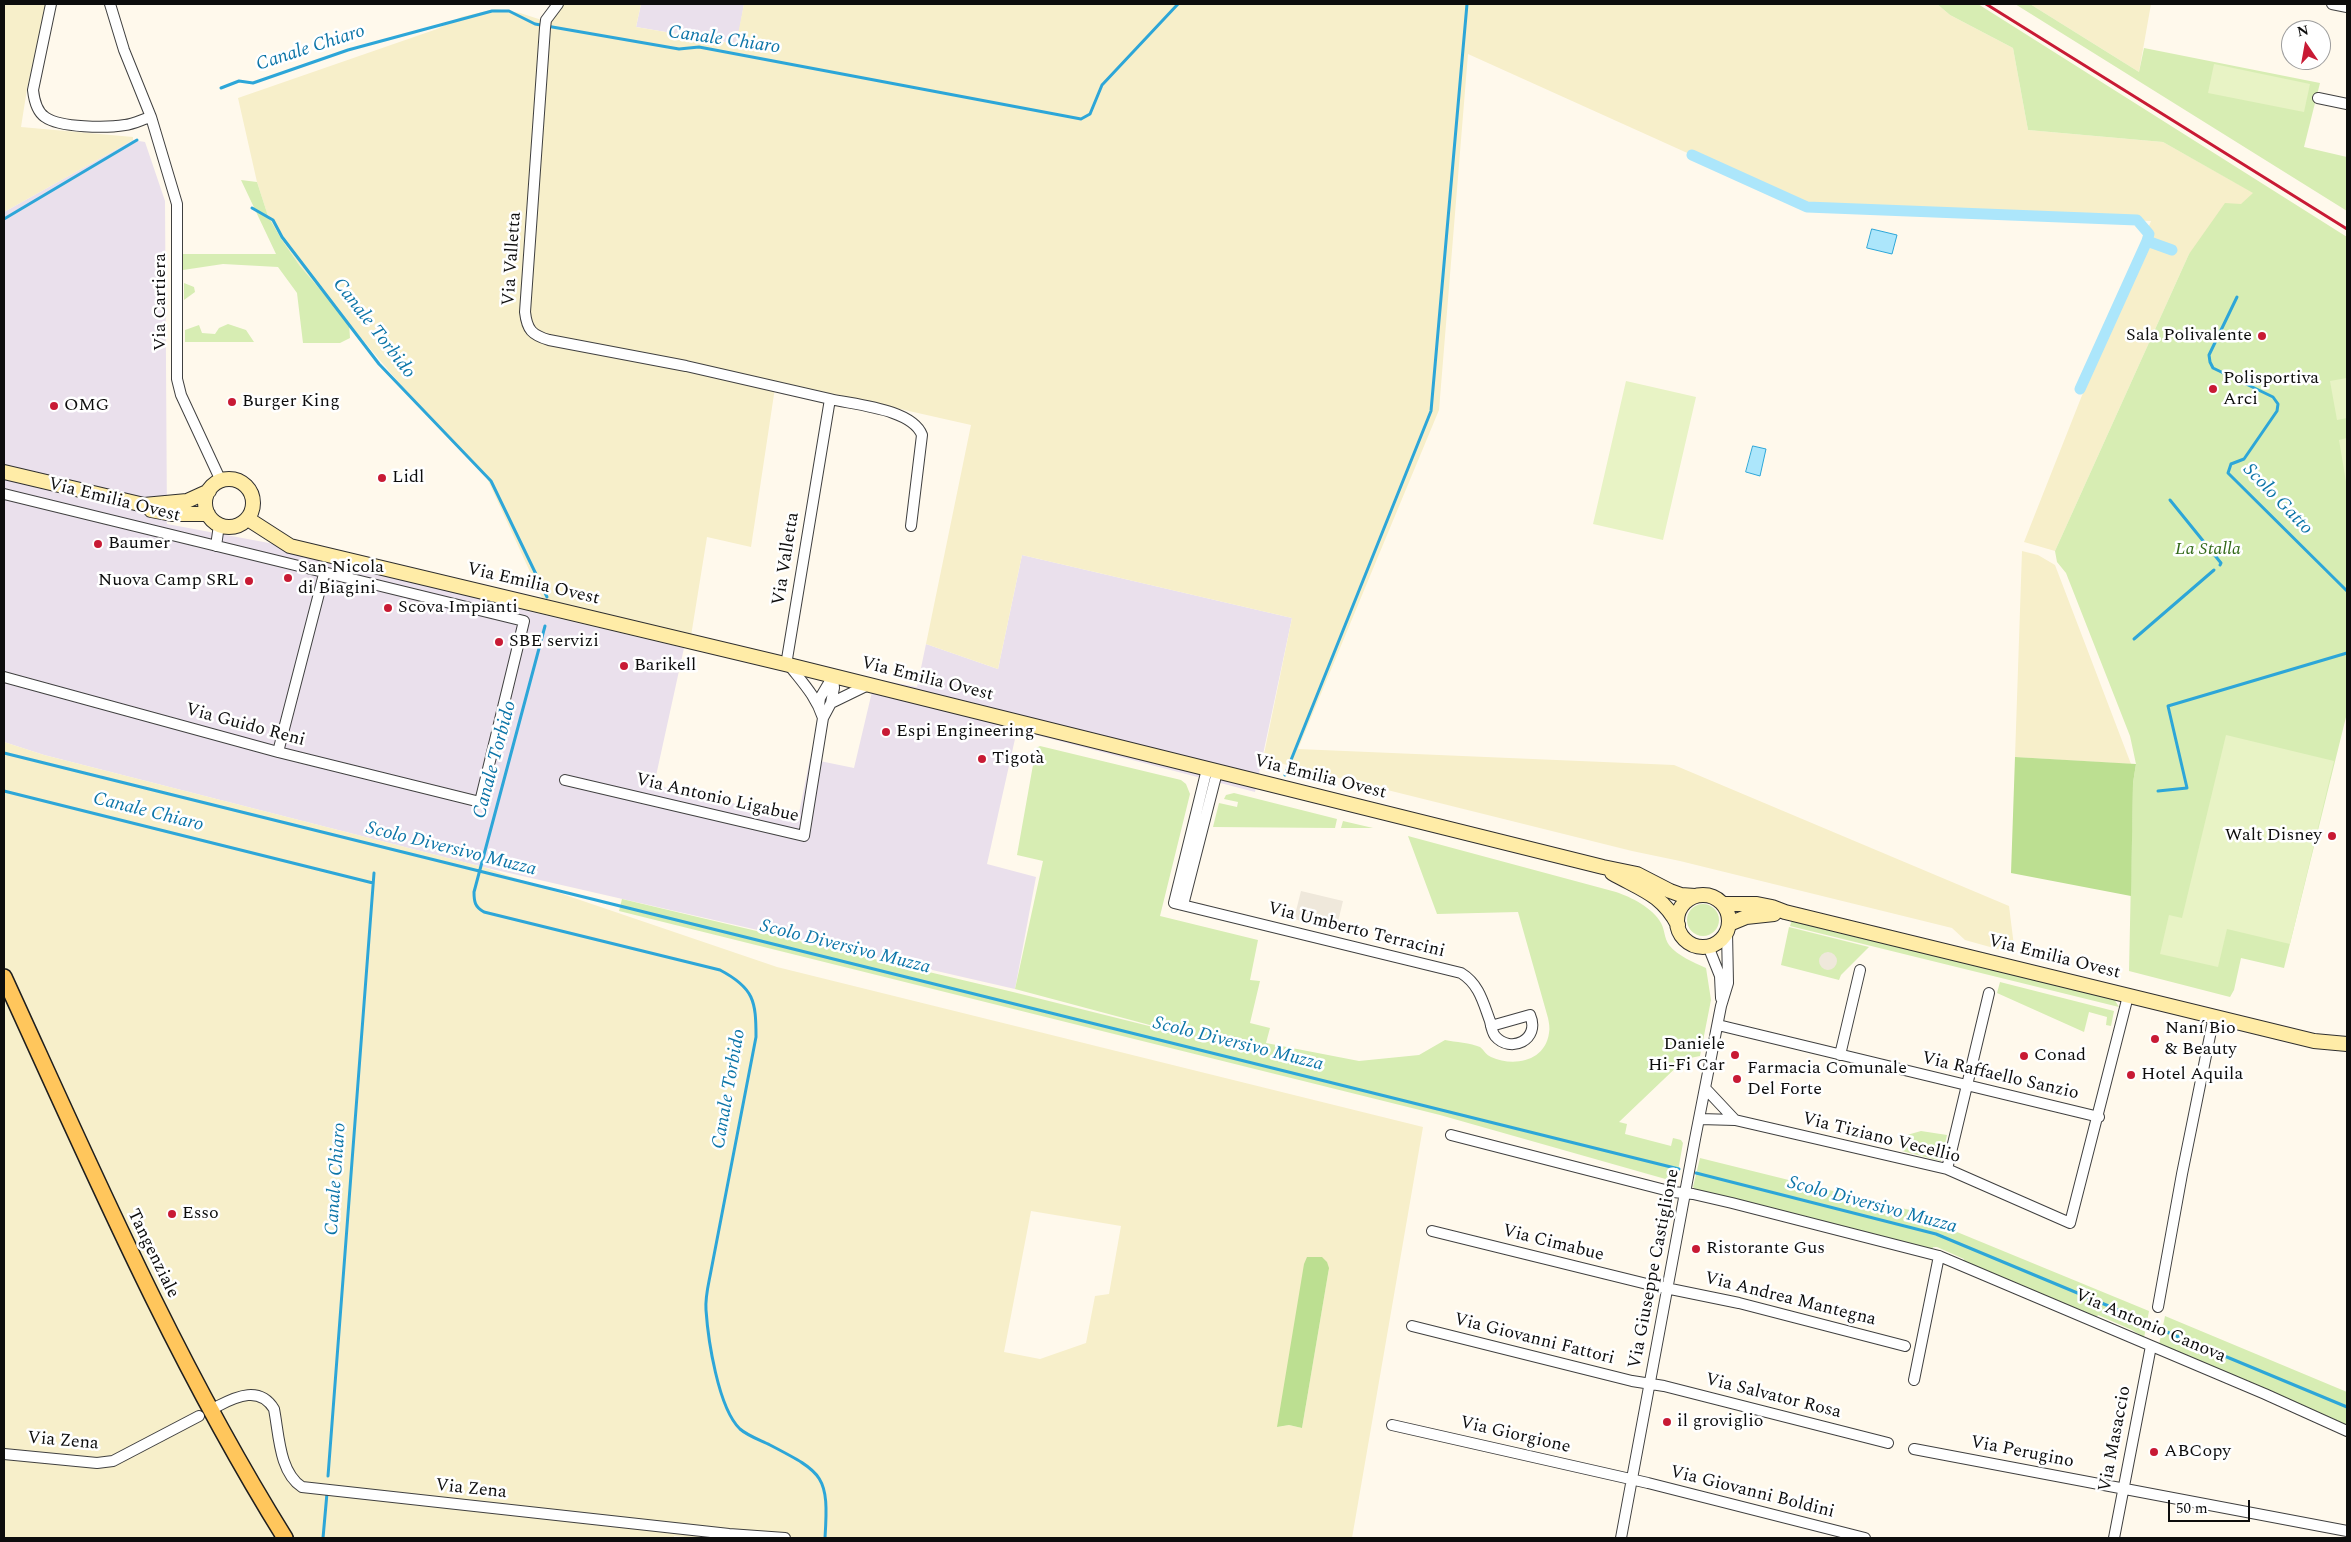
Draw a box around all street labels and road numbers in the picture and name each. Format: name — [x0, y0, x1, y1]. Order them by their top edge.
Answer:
street label: Via Valletta — [499, 211, 527, 307]
street label: Via Cartiera — [150, 253, 172, 351]
street label: Via Emilia Ovest — [46, 474, 182, 528]
street label: Via Valletta — [769, 511, 805, 607]
street label: Via Emilia Ovest — [465, 559, 601, 611]
street label: Via Emilia Ovest — [859, 653, 995, 707]
street label: Via Guido Reni — [183, 700, 307, 752]
street label: Via Emilia Ovest — [1252, 751, 1388, 805]
street label: Via Antonio Ligabue — [633, 770, 801, 828]
street label: Via Umberto Terracini — [1265, 899, 1447, 963]
street label: Via Emilia Ovest — [1986, 931, 2122, 985]
street label: Via Raffaello Sanzio — [1919, 1048, 2081, 1106]
street label: Via Tiziano Vecellio — [1800, 1109, 1962, 1169]
street label: Via Giuseppe Castiglione — [1625, 1167, 1685, 1371]
street label: Tangenziale — [121, 1206, 183, 1302]
street label: Via Cimabue — [1500, 1221, 1606, 1267]
street label: Via Andrea Mantegna — [1702, 1268, 1878, 1332]
street label: Via Antonio Canova — [2071, 1285, 2229, 1369]
street label: Via Giovanni Fattori — [1452, 1310, 1616, 1370]
street label: Via Salvator Rosa — [1703, 1370, 1843, 1424]
street label: Via Masaccio — [2095, 1384, 2137, 1494]
street label: Via Giorgione — [1458, 1413, 1572, 1459]
street label: Via Zena — [26, 1428, 100, 1456]
street label: Via Perugino — [1968, 1432, 2076, 1474]
street label: Via Giovanni Boldini — [1668, 1462, 1836, 1524]
street label: Via Zena — [434, 1476, 508, 1504]

